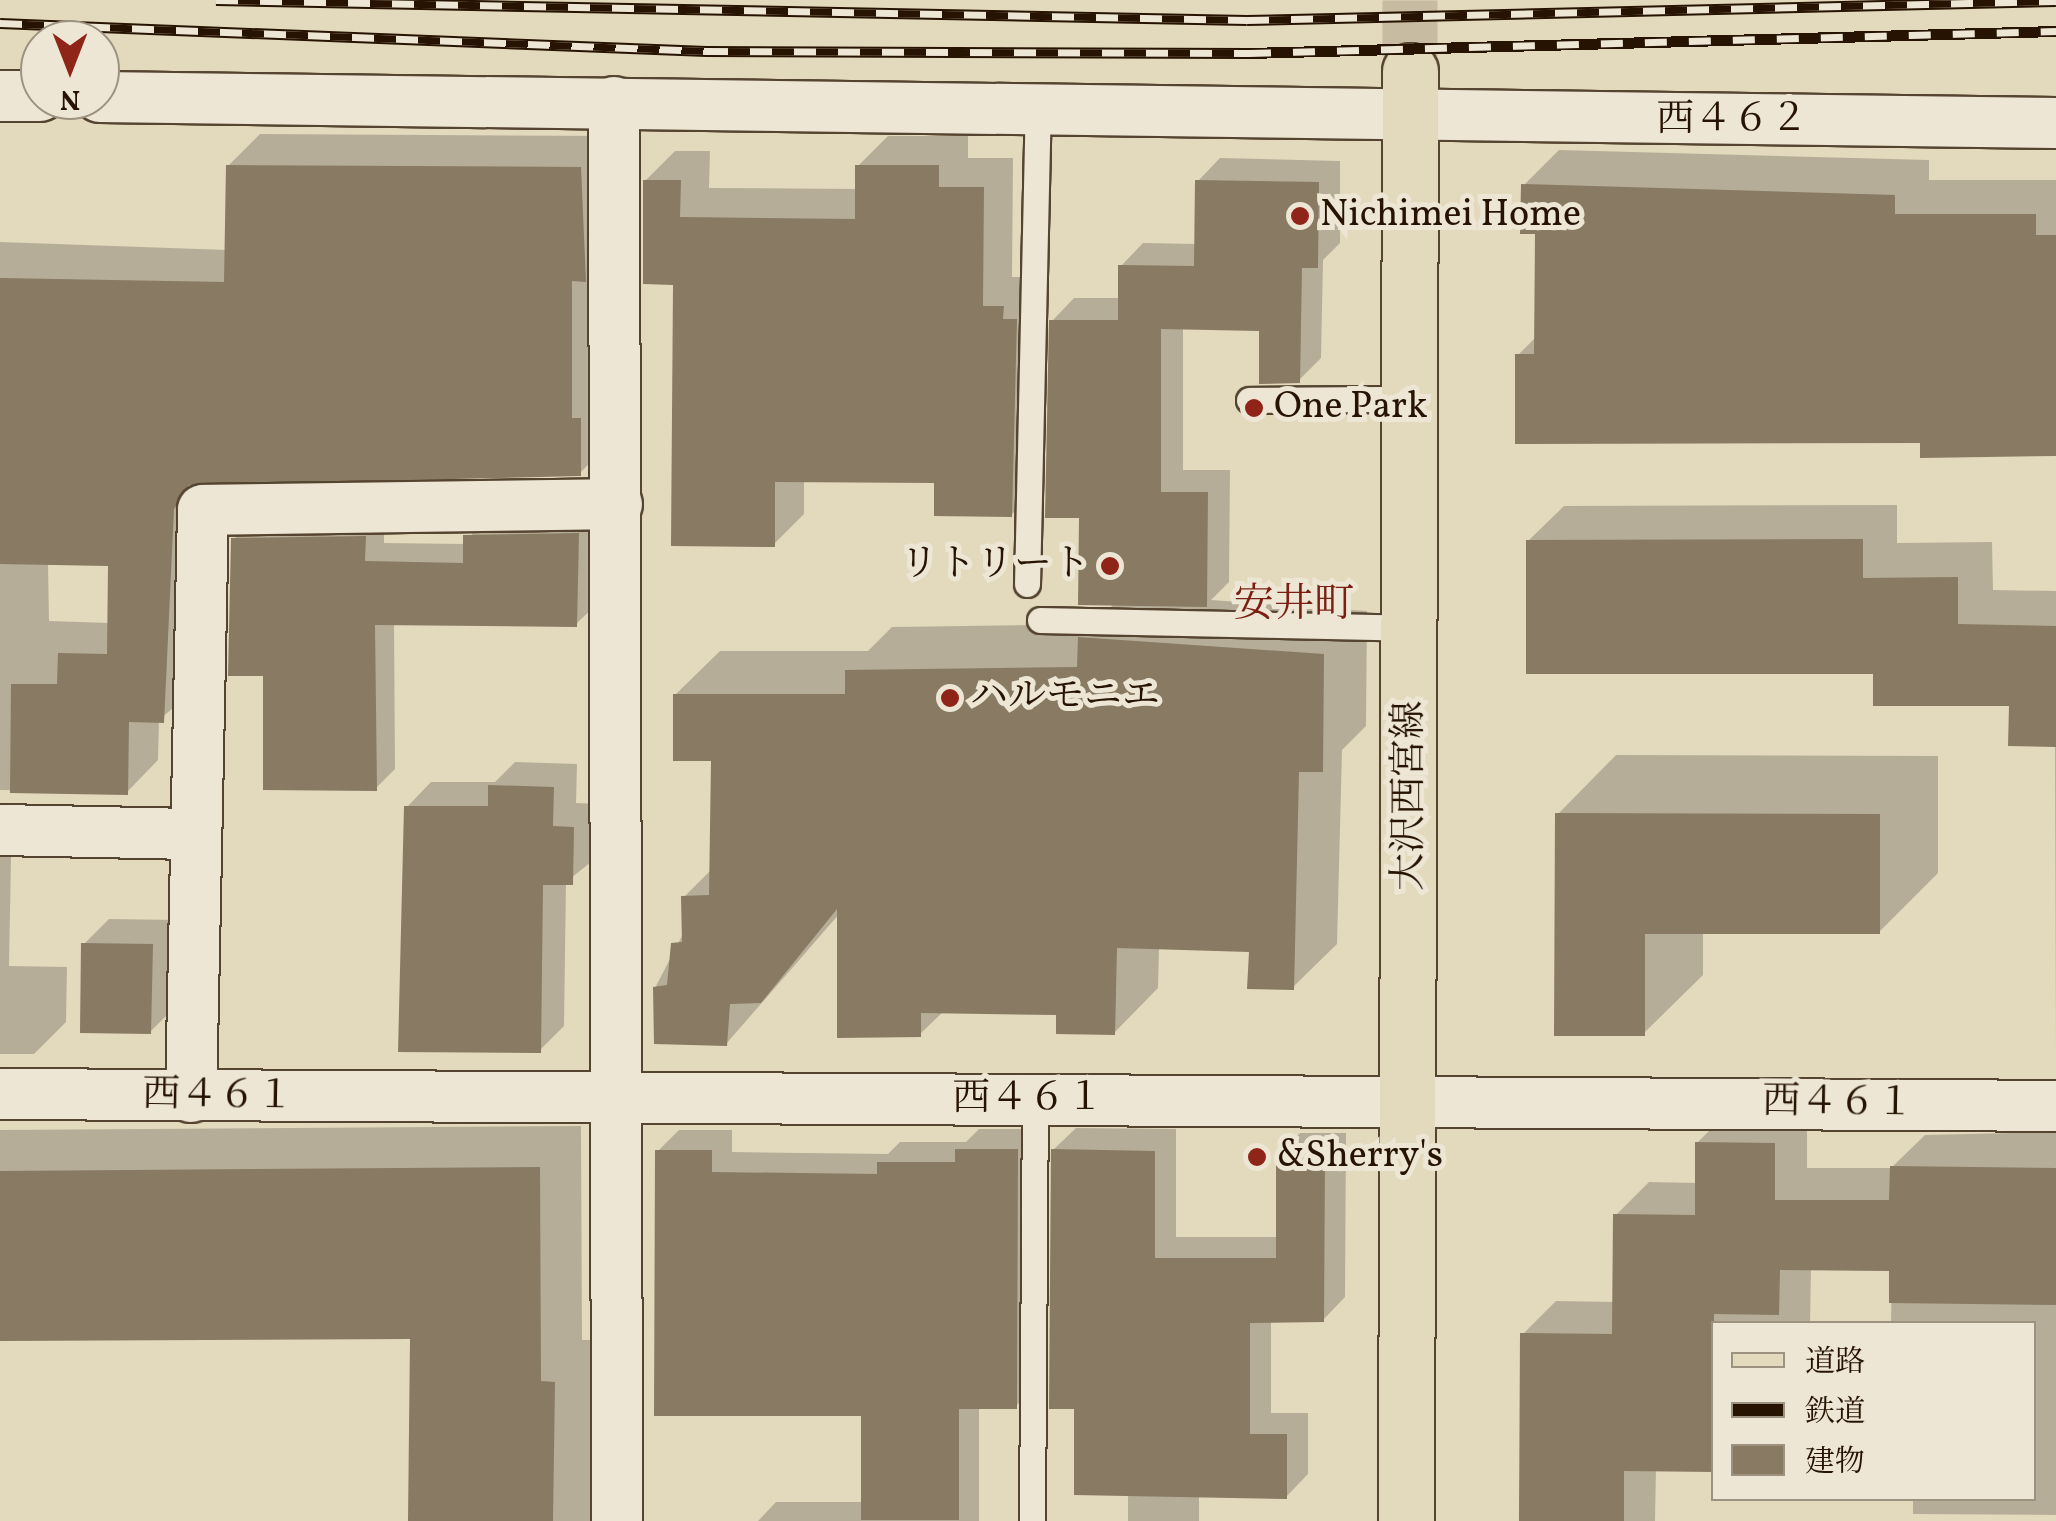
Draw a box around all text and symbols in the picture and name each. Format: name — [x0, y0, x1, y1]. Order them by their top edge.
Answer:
north arrow — [20, 20, 120, 120]
text: N — [60, 79, 80, 118]
street label: 西４６２ — [1656, 98, 1808, 144]
place label: Nichimei Home — [1320, 193, 1581, 239]
marker: Nichimei Home — [1289, 205, 1311, 227]
place label: One Park — [1274, 385, 1428, 431]
marker: One Park — [1243, 397, 1265, 419]
place label: リトリート — [900, 543, 1090, 589]
marker: リトリート — [1099, 555, 1121, 577]
district label: 安井町 — [1234, 582, 1354, 630]
place label: ハルモニエ — [970, 675, 1160, 721]
marker: ハルモニエ — [939, 687, 961, 709]
street label: 大沢西宮線 — [1388, 701, 1434, 891]
street label: 西４６１ — [142, 1073, 294, 1121]
street label: 西４６１ — [952, 1077, 1104, 1123]
street label: 西４６１ — [1762, 1080, 1914, 1128]
place label: &Sherry's — [1277, 1134, 1443, 1180]
marker: &Sherry's — [1246, 1146, 1268, 1168]
legend — [1711, 1321, 2036, 1501]
text: 道路 — [1805, 1342, 1865, 1384]
text: 鉄道 — [1805, 1392, 1865, 1434]
text: 建物 — [1805, 1442, 1865, 1484]

